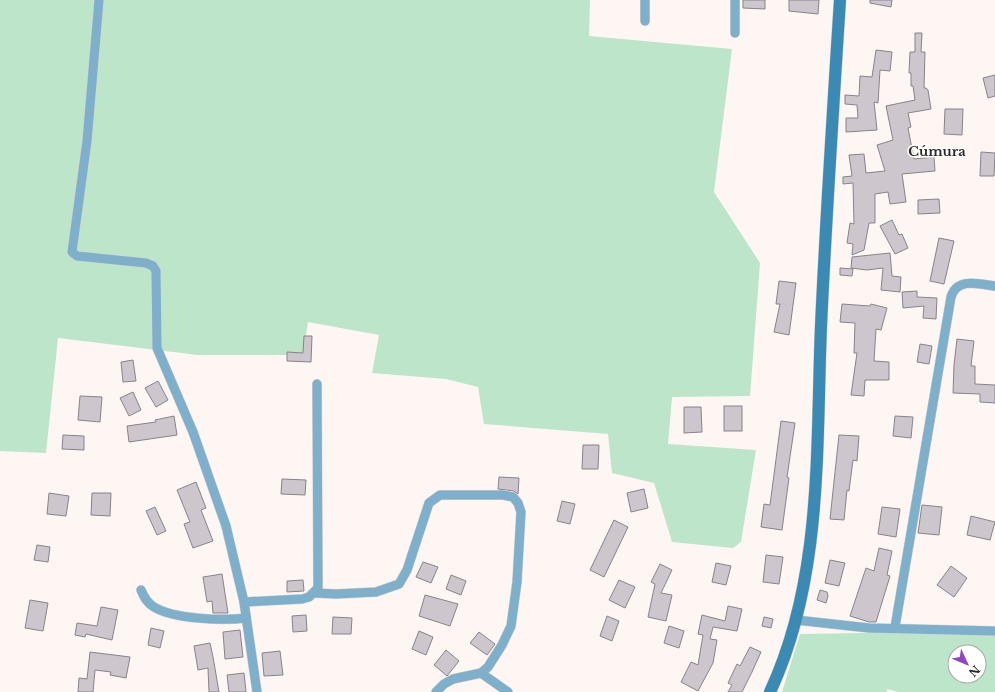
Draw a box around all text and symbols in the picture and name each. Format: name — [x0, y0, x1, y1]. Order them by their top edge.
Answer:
district label: Cúmura — [908, 143, 966, 160]
north arrow — [947, 644, 987, 684]
text: N — [965, 662, 983, 680]

